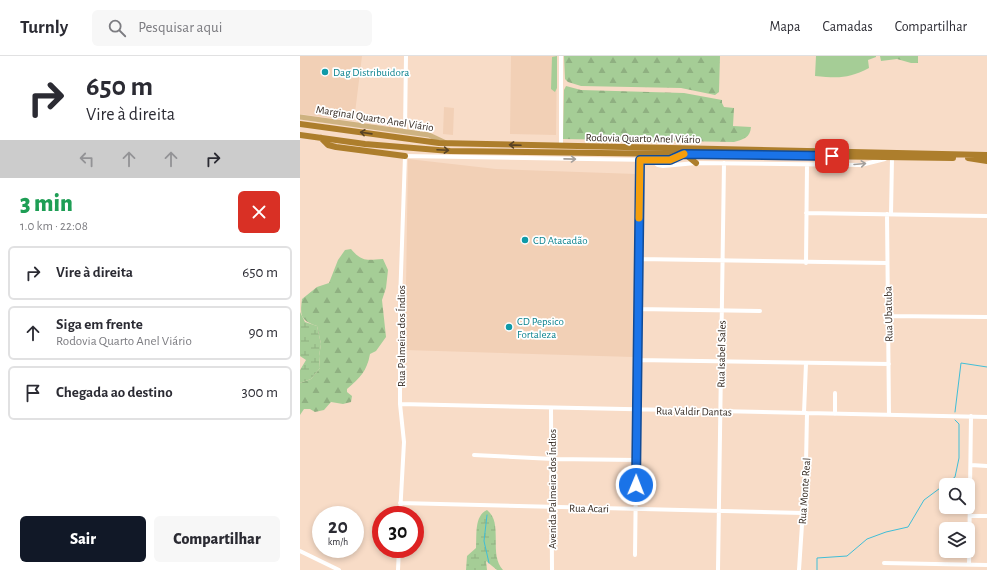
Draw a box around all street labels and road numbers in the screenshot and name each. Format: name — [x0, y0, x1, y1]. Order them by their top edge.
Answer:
street label: Marginal Quarto Anel Viário — [315, 104, 435, 133]
street label: Rodovia Quarto Anel Viário — [585, 132, 701, 145]
street label: Rua Palmeira dos Índios — [395, 285, 407, 387]
street label: Rua Ubatuba — [883, 286, 894, 342]
street label: Rua Isabel Sales — [715, 320, 728, 388]
street label: Rua Valdir Dantas — [656, 405, 732, 418]
street label: Avenida Palmeira dos Índios — [546, 429, 558, 549]
street label: Rua Monte Real — [797, 457, 812, 525]
street label: Rua Acari — [569, 503, 609, 514]

